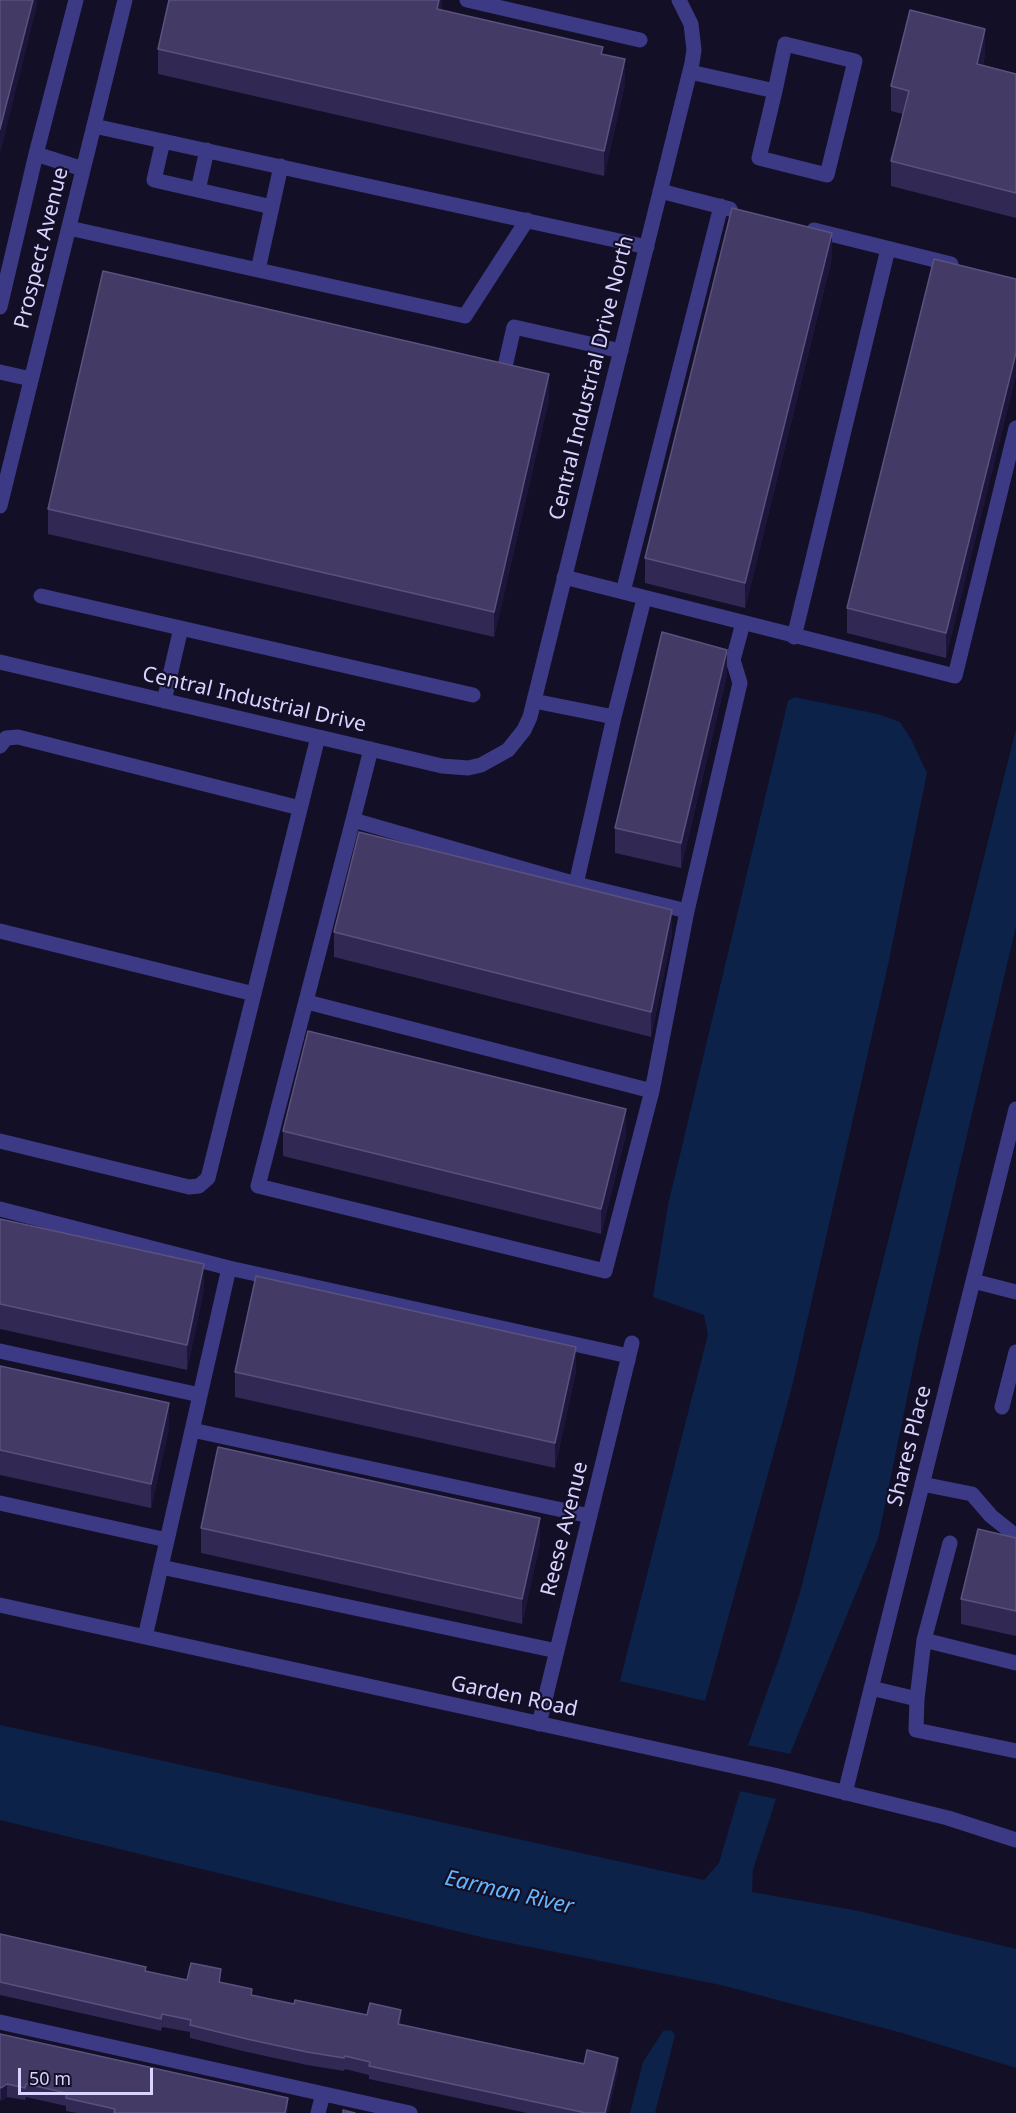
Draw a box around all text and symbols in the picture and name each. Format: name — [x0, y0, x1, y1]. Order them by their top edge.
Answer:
street label: Prospect Avenue — [10, 165, 74, 331]
street label: Central Industrial Drive North — [544, 233, 640, 523]
street label: Central Industrial Drive — [140, 662, 368, 738]
street label: Shares Place — [883, 1383, 937, 1509]
street label: Reese Avenue — [536, 1459, 594, 1599]
street label: Garden Road — [448, 1671, 580, 1723]
water label: Earman River — [442, 1865, 576, 1921]
scale bar — [21, 2056, 156, 2094]
text: 50 m — [29, 2066, 71, 2090]

